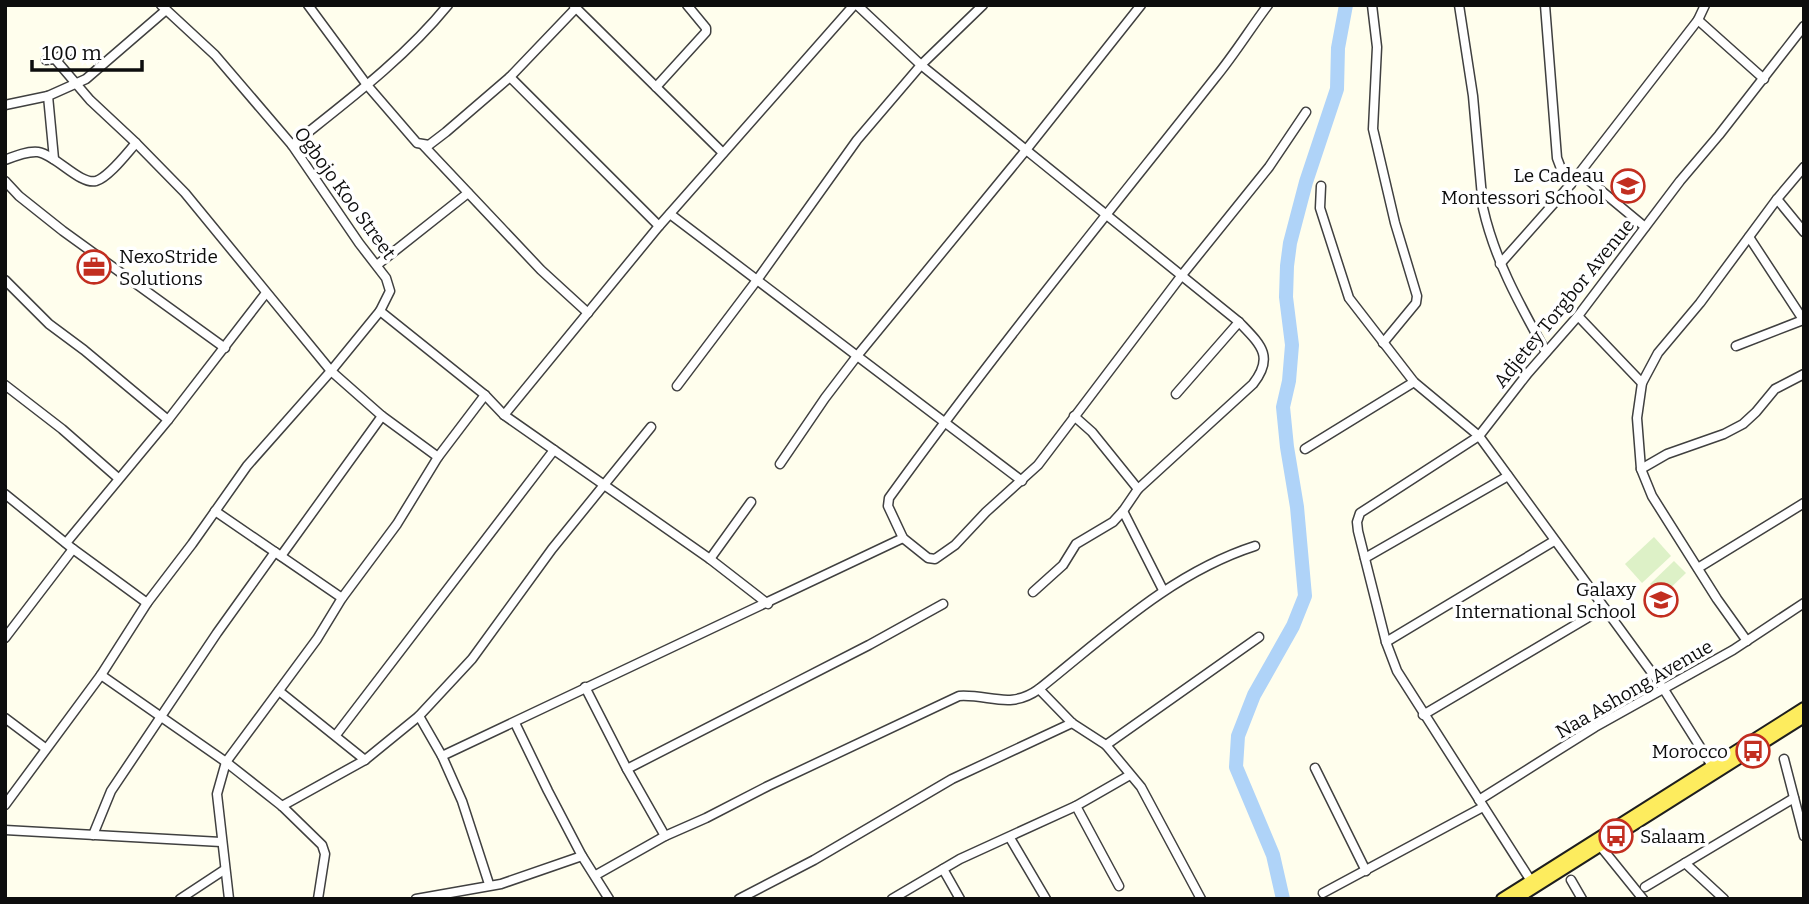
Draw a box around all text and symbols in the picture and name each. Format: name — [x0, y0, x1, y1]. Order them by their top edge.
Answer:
scale bar — [32, 28, 142, 72]
text: 100 m — [42, 40, 102, 66]
street label: Ogbojo Koo Street — [289, 122, 401, 264]
place label: Le Cadeau Montessori School — [1441, 164, 1604, 209]
school or university icon: Le Cadeau Montessori School — [1609, 167, 1647, 205]
street label: Adjetey Torgbor Avenue — [1489, 214, 1639, 392]
place label: NexoStride Solutions — [119, 245, 218, 290]
office icon: NexoStride Solutions — [75, 248, 113, 286]
place label: Galaxy International School — [1455, 578, 1637, 623]
school or university icon: Galaxy International School — [1642, 581, 1680, 619]
street label: Naa Ashong Avenue — [1551, 635, 1717, 743]
bus stop icon: Morocco — [1734, 732, 1772, 770]
place label: Morocco — [1652, 740, 1728, 763]
bus stop icon: Salaam — [1597, 817, 1635, 855]
place label: Salaam — [1640, 825, 1705, 848]

